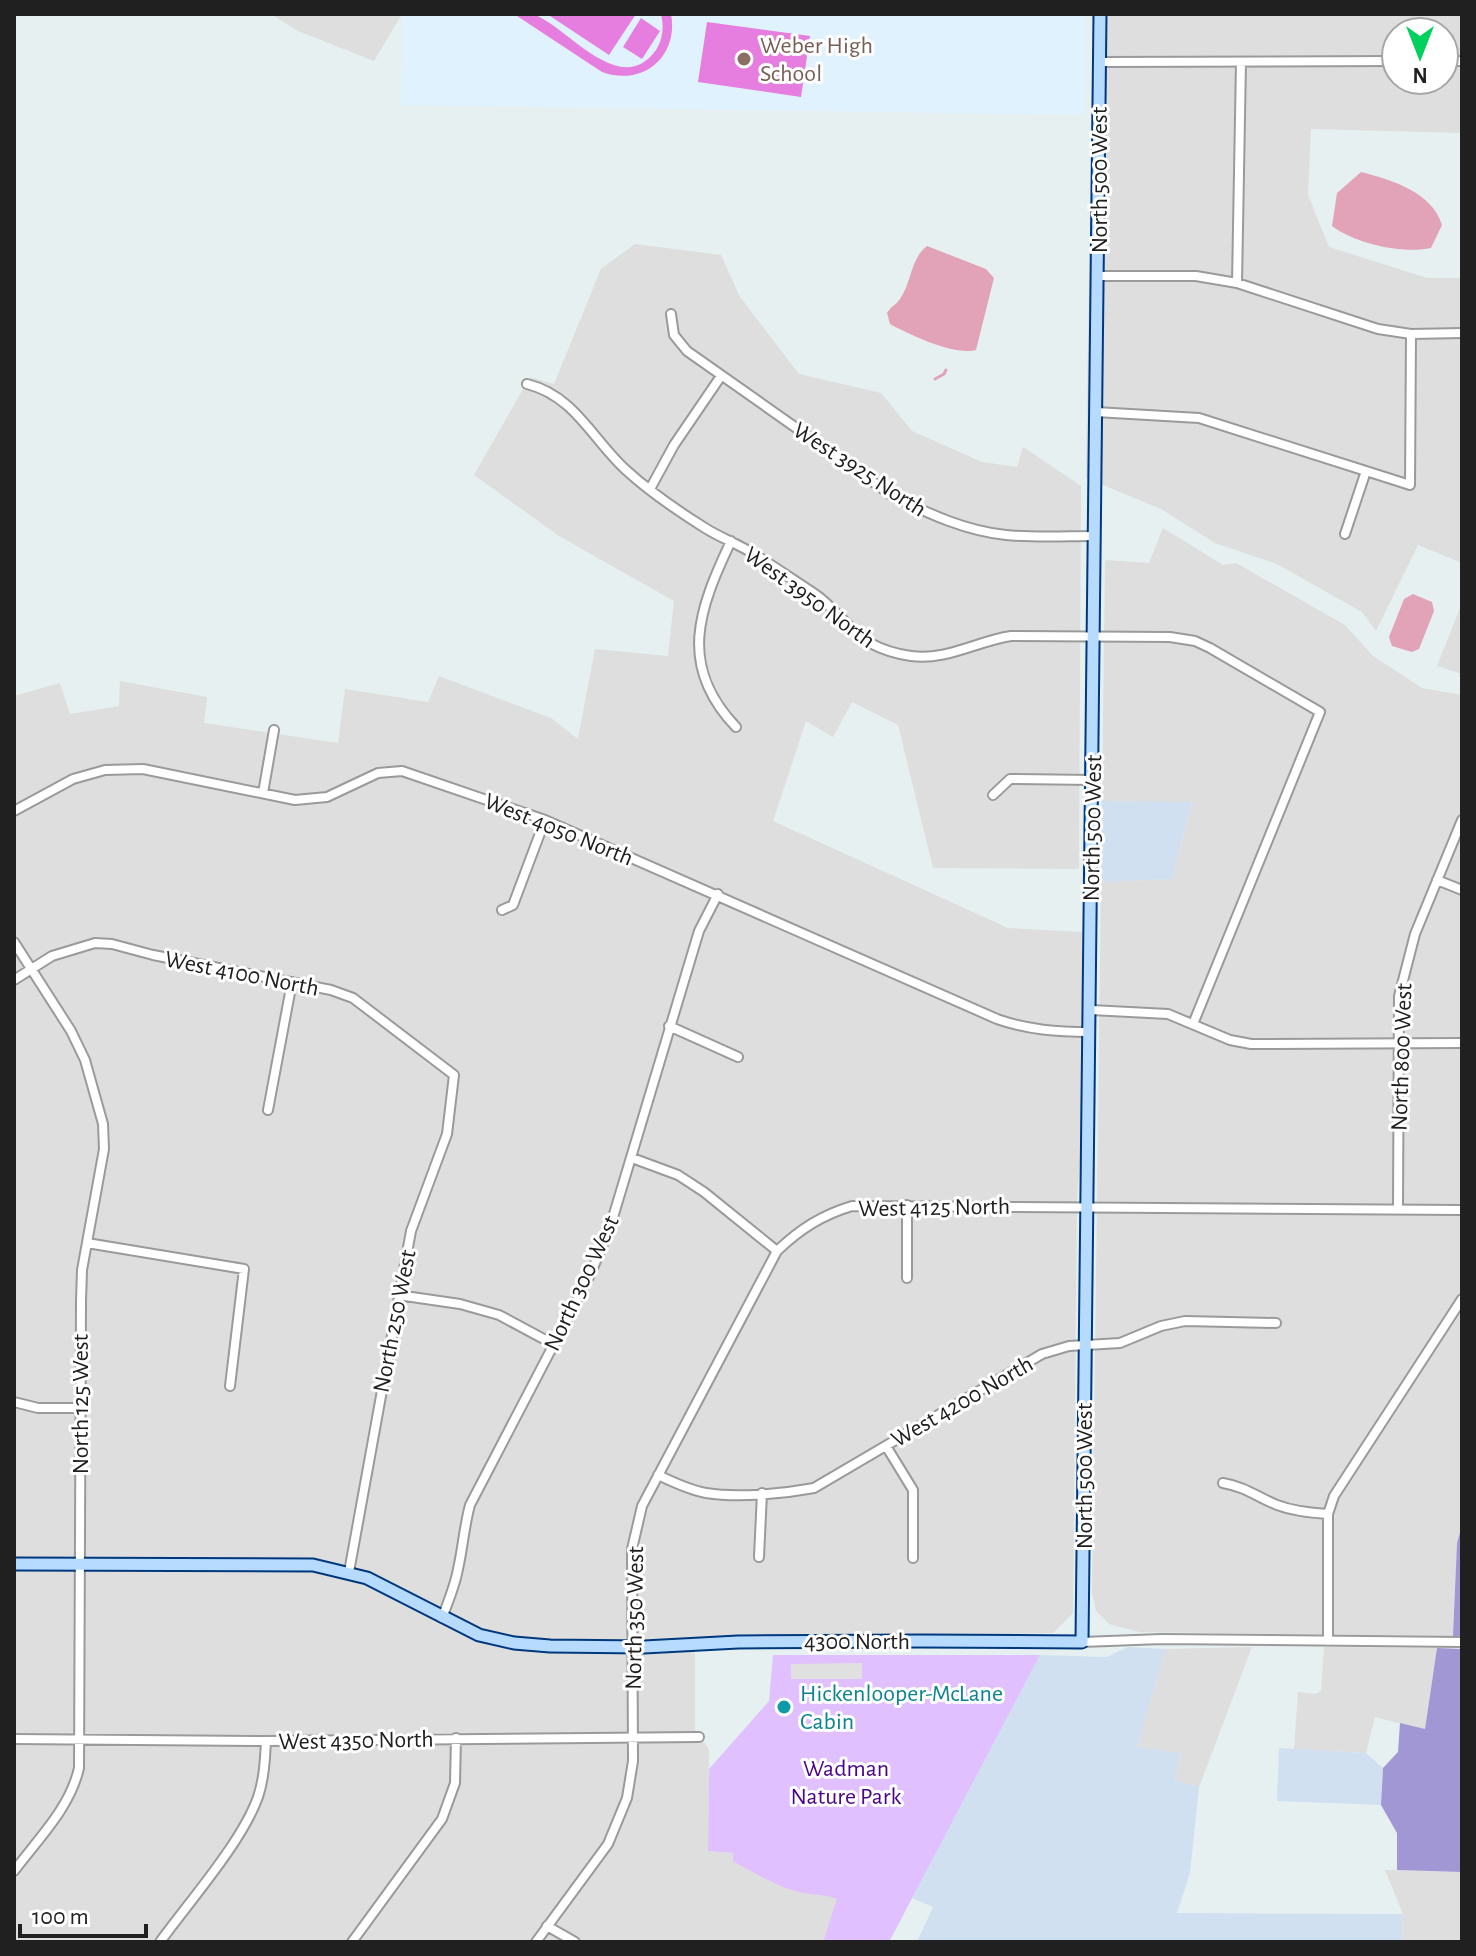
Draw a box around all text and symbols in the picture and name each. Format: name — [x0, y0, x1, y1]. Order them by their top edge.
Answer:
north arrow — [1380, 16, 1460, 96]
place label: Weber High School — [760, 34, 873, 86]
marker: Weber High School — [735, 50, 753, 68]
text: N — [1412, 64, 1428, 86]
street label: North 500 West — [1088, 106, 1112, 253]
street label: West 3925 North — [789, 418, 930, 522]
street label: West 3950 North — [740, 543, 879, 653]
street label: North 500 West — [1080, 754, 1106, 902]
street label: West 4050 North — [481, 789, 636, 871]
street label: West 4100 North — [163, 947, 321, 1001]
street label: North 800 West — [1387, 982, 1417, 1131]
street label: West 4125 North — [858, 1195, 1010, 1221]
street label: North 300 West — [540, 1212, 624, 1355]
street label: North 250 West — [369, 1247, 421, 1395]
street label: North 125 West — [69, 1333, 93, 1474]
street label: West 4200 North — [888, 1352, 1037, 1452]
street label: North 500 West — [1073, 1402, 1097, 1549]
street label: North 350 West — [622, 1546, 648, 1690]
street label: 4300 North — [804, 1630, 910, 1654]
place label: Hickenlooper-McLane Cabin — [800, 1682, 1003, 1734]
marker: Hickenlooper-McLane Cabin — [775, 1698, 793, 1716]
street label: West 4350 North — [278, 1728, 434, 1754]
park label: Wadman Nature Park — [791, 1757, 901, 1809]
scale bar — [20, 1888, 146, 1938]
text: 100 m — [32, 1905, 89, 1929]

